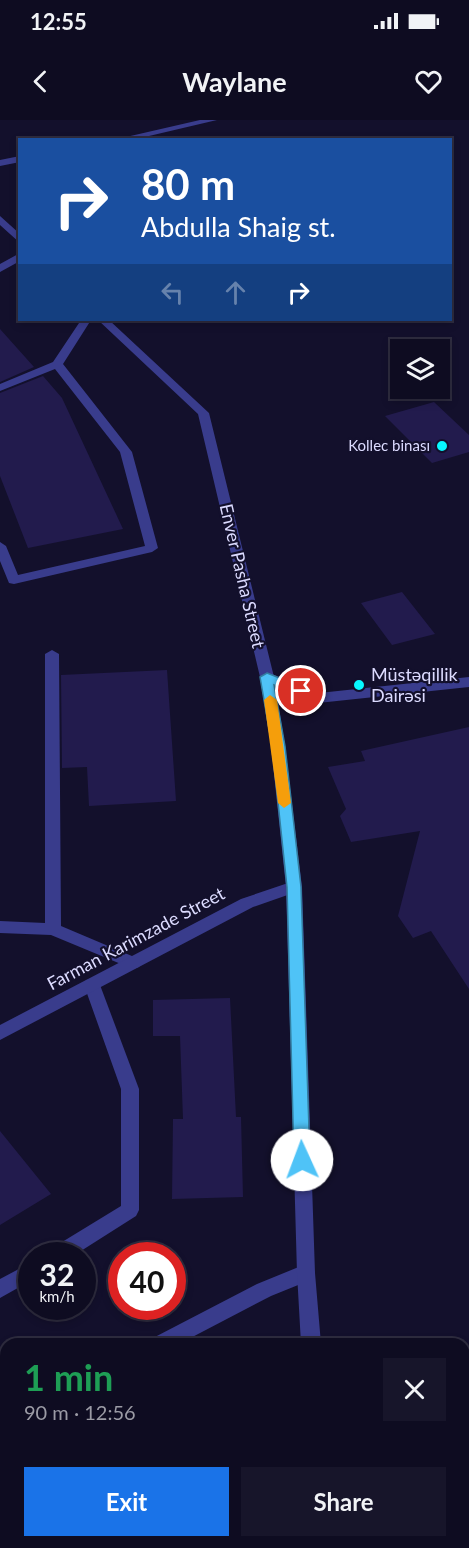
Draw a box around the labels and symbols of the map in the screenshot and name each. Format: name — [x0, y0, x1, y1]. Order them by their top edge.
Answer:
place label: Kollec binası — [348, 436, 430, 454]
marker: Kollec binası — [435, 439, 449, 453]
street label: Enver Pasha Street — [216, 501, 270, 651]
place label: Müstəqillik Dairəsi — [371, 663, 459, 706]
pin — [275, 665, 326, 716]
marker: Müstəqillik Dairəsi — [352, 678, 366, 692]
street label: Farman Karimzade Street — [43, 882, 229, 994]
position arrow — [270, 1128, 334, 1192]
speed limit sign: 40 — [108, 1242, 186, 1320]

